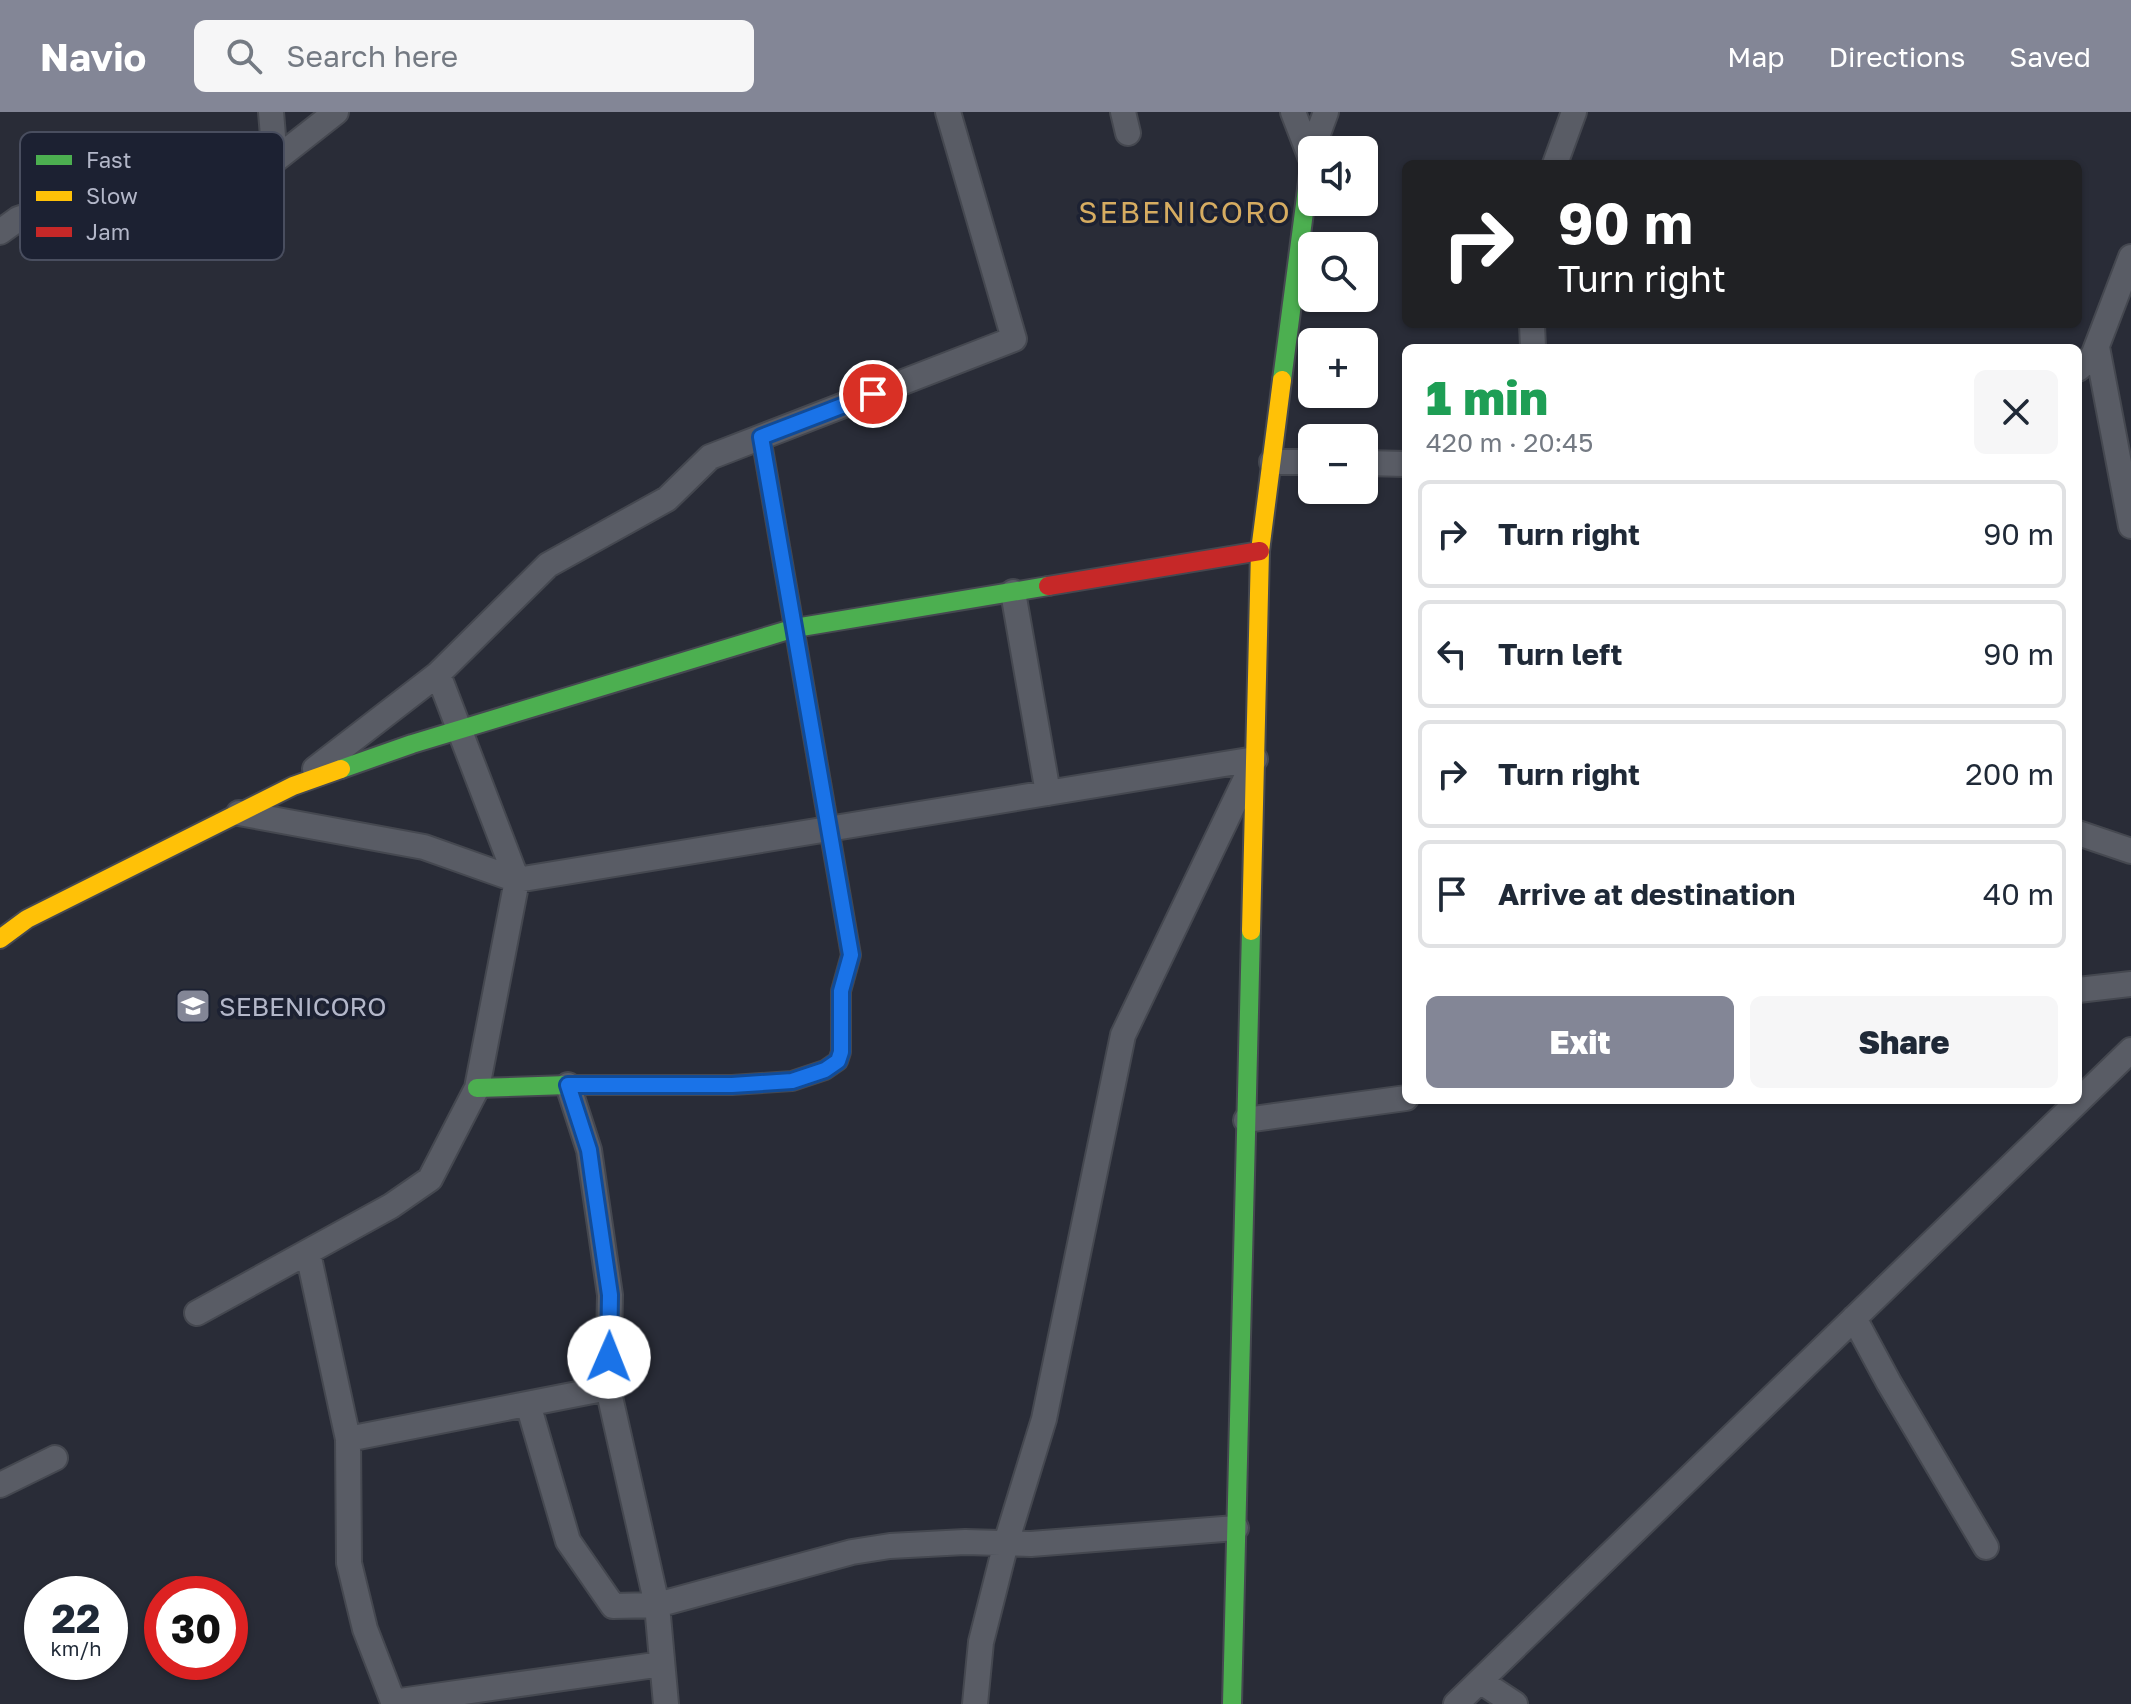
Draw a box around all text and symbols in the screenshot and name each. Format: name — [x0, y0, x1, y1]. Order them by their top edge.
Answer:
search box — [194, 20, 754, 92]
text: Navio — [40, 34, 146, 79]
icon: search — [222, 34, 266, 78]
text: Search here — [286, 38, 458, 74]
text: Map — [1727, 40, 1784, 73]
text: Directions — [1828, 40, 1965, 73]
text: Saved — [2009, 40, 2091, 73]
legend — [20, 132, 284, 260]
map controls — [1298, 136, 1378, 504]
button: sound — [1298, 136, 1378, 216]
text: Fast — [86, 146, 132, 173]
text: Slow — [86, 182, 138, 209]
text: 90 m — [1558, 189, 1693, 256]
icon: right — [1426, 192, 1530, 296]
district label: SEBENICORO — [1078, 194, 1292, 230]
text: Jam — [86, 218, 130, 245]
button: search — [1298, 232, 1378, 312]
text: Turn right — [1558, 257, 1726, 300]
button: + — [1298, 328, 1378, 408]
pin — [839, 360, 907, 428]
text: 1 min — [1426, 368, 1548, 426]
button: close — [1974, 370, 2058, 454]
icon: arrive — [851, 372, 895, 416]
button: − — [1298, 424, 1378, 504]
text: 420 m · 20:45 — [1426, 427, 1593, 458]
icon: right — [1430, 512, 1474, 556]
text: Turn right — [1498, 516, 1640, 552]
text: 90 m — [1983, 516, 2054, 552]
icon: left — [1430, 632, 1474, 676]
text: Turn left — [1498, 636, 1623, 672]
text: 90 m — [1983, 636, 2054, 672]
icon: right — [1430, 752, 1474, 796]
text: Turn right — [1498, 756, 1640, 792]
text: 200 m — [1965, 756, 2054, 792]
icon: arrive — [1430, 872, 1474, 916]
text: Arrive at destination — [1498, 876, 1795, 912]
text: 40 m — [1983, 876, 2054, 912]
school or university icon: SEBENICORO — [174, 987, 212, 1025]
place label: SEBENICORO — [219, 991, 387, 1022]
button: Exit — [1426, 996, 1734, 1088]
button: Share — [1750, 996, 2058, 1088]
position arrow — [567, 1315, 651, 1399]
speed limit sign: 30 — [144, 1576, 248, 1680]
text: 22 — [52, 1594, 100, 1642]
text: km/h — [51, 1636, 101, 1660]

